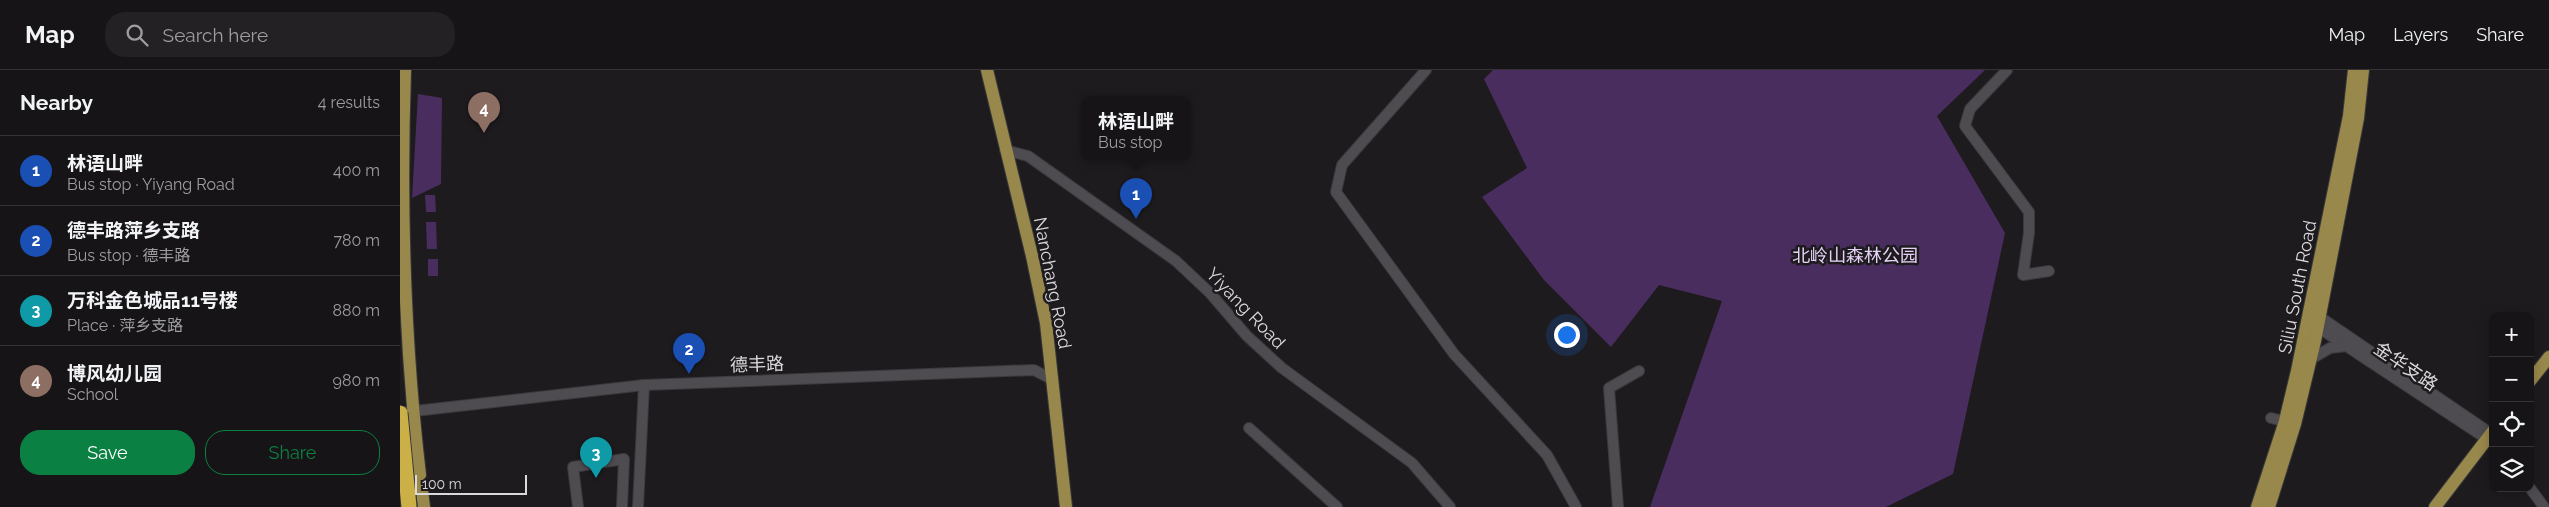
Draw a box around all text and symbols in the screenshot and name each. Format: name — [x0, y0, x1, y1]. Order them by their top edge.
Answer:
search box — [105, 12, 455, 57]
text: Map — [25, 20, 75, 49]
icon: search — [123, 21, 151, 49]
text: Search here — [163, 24, 268, 46]
text: Map — [2329, 24, 2365, 45]
text: Layers — [2393, 24, 2448, 45]
text: Share — [2476, 24, 2524, 45]
text: Nearby — [20, 90, 93, 115]
pin: 4 — [468, 92, 500, 133]
text: 4 results — [318, 93, 380, 112]
popup — [1081, 96, 1191, 161]
text: 林语山畔 — [1098, 110, 1174, 132]
text: Bus stop — [1098, 133, 1162, 152]
text: 林语山畔 — [67, 152, 143, 174]
text: 1 — [32, 161, 40, 180]
text: 400 m — [333, 161, 380, 180]
text: Bus stop · Yiyang Road — [67, 175, 235, 194]
pin: 1 — [1120, 178, 1152, 219]
street label: Nanchang Road — [1030, 215, 1076, 351]
street label: Siliu South Road — [2274, 218, 2320, 356]
text: 德丰路萍乡支路 — [67, 219, 200, 241]
text: 2 — [31, 231, 41, 250]
text: 780 m — [333, 231, 380, 250]
park label: 北岭山森林公园 — [1792, 245, 1918, 266]
text: Bus stop · 德丰路 — [67, 246, 191, 265]
street label: Yiyang Road — [1202, 263, 1290, 353]
text: 万科金色城品11号楼 — [67, 289, 238, 311]
text: 3 — [32, 301, 40, 320]
text: 880 m — [332, 301, 380, 320]
map controls — [2489, 312, 2534, 492]
button: + — [2489, 312, 2534, 357]
text: Place · 萍乡支路 — [67, 316, 183, 335]
your location — [1554, 322, 1580, 348]
pin: 2 — [673, 333, 705, 374]
street label: 金华支路 — [2370, 337, 2442, 395]
street label: 德丰路 — [730, 353, 784, 375]
button: − — [2489, 357, 2534, 402]
text: 博风幼儿园 — [67, 362, 162, 384]
text: 4 — [31, 371, 41, 390]
text: 980 m — [333, 371, 380, 390]
text: School — [67, 385, 118, 404]
button: locate — [2489, 402, 2534, 447]
button: Save — [20, 430, 195, 475]
button: Share — [205, 430, 380, 475]
pin: 3 — [580, 437, 612, 478]
button: layers — [2489, 447, 2534, 492]
scale bar — [415, 472, 528, 495]
text: 100 m — [422, 476, 462, 492]

